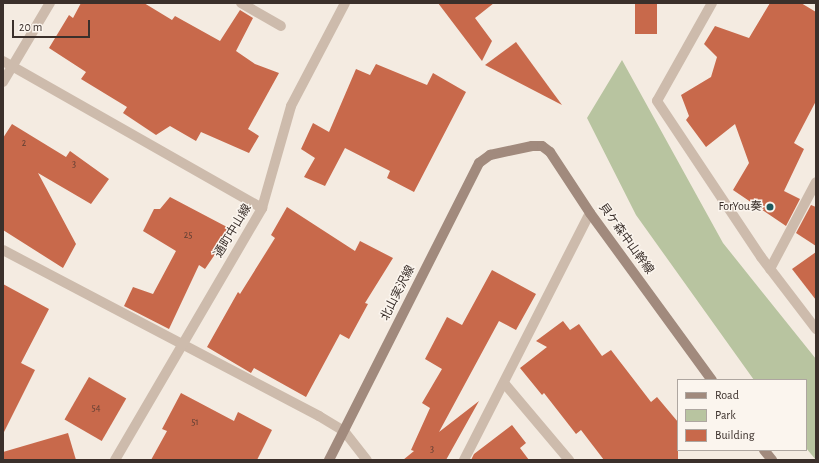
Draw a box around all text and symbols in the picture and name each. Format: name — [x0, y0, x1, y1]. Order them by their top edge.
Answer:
scale bar — [14, 12, 92, 38]
text: 20 m — [19, 21, 42, 33]
house number: 2 — [22, 138, 26, 150]
house number: 3 — [72, 159, 76, 171]
place label: ForYou奏 — [718, 200, 762, 214]
street label: 貝ケ森中山幹線 — [595, 201, 657, 277]
street label: 通町中山線 — [211, 202, 255, 260]
marker: ForYou奏 — [765, 202, 775, 212]
house number: 25 — [184, 230, 192, 242]
street label: 北山実沢線 — [378, 263, 418, 323]
legend — [677, 379, 807, 451]
text: Road — [715, 389, 739, 401]
house number: 54 — [92, 403, 100, 415]
text: Park — [715, 409, 736, 421]
house number: 51 — [191, 417, 199, 429]
text: Building — [715, 429, 755, 441]
house number: 3 — [430, 444, 434, 456]

